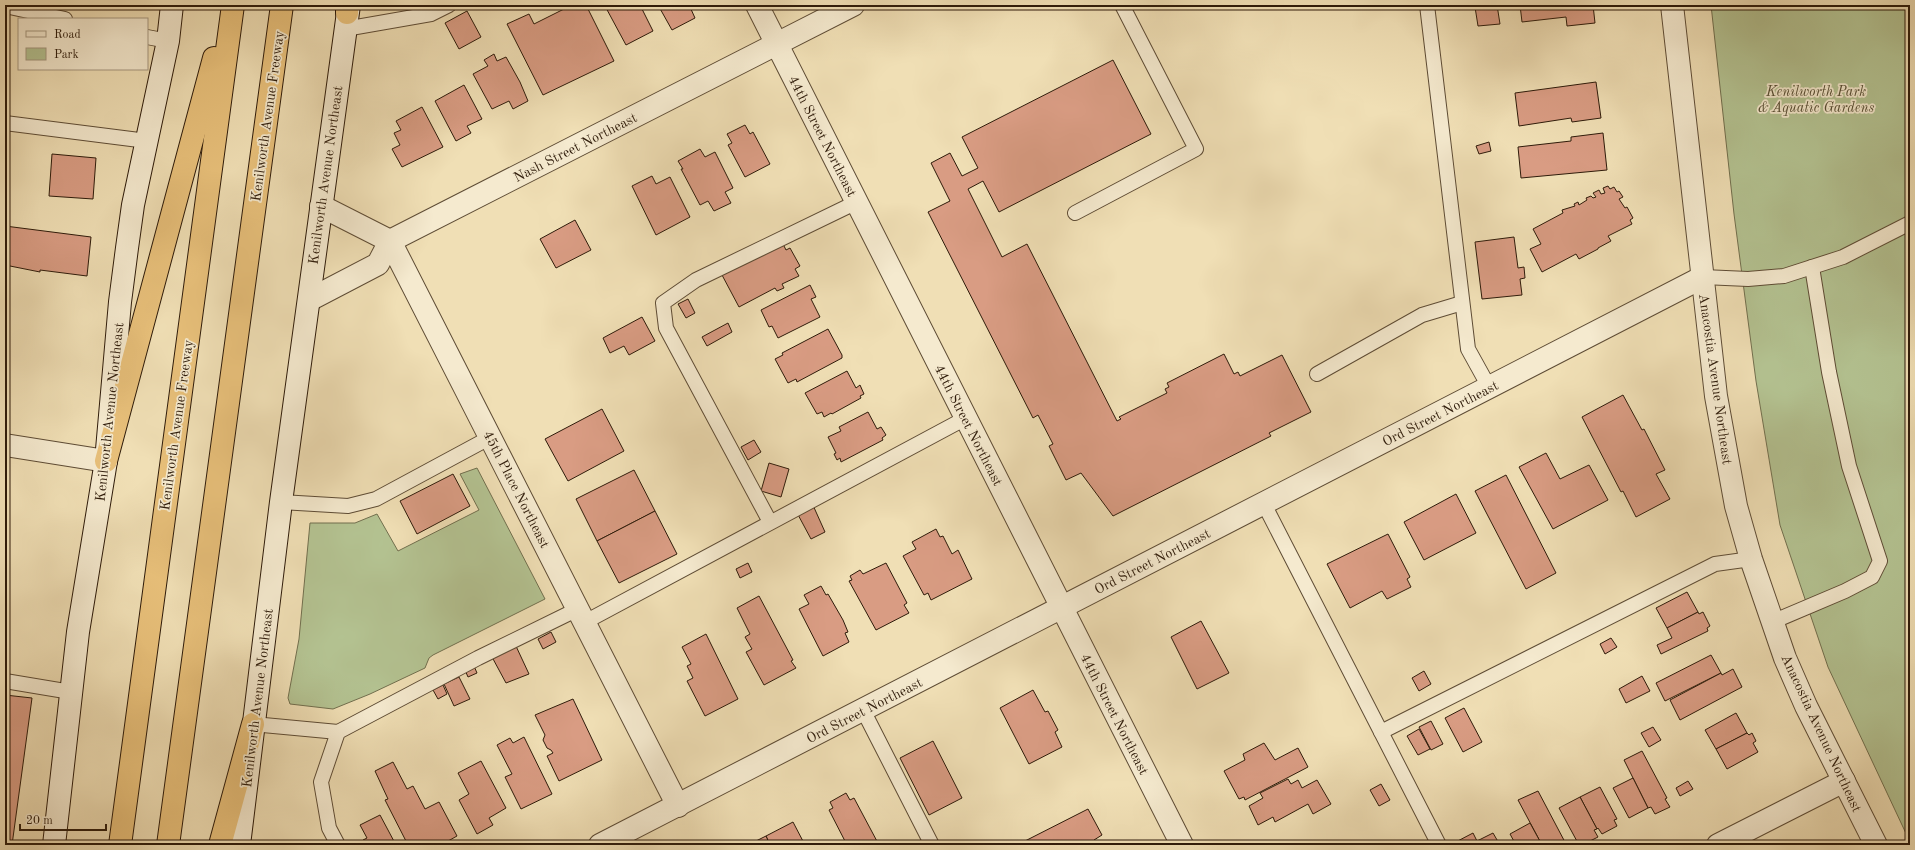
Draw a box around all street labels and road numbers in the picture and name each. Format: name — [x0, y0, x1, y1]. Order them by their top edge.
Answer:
street label: Kenilworth Avenue Freeway — [249, 29, 287, 203]
street label: 44th Street Northeast — [785, 74, 859, 199]
street label: Kenilworth Avenue Northeast — [307, 85, 345, 265]
street label: Nash Street Northeast — [511, 111, 640, 185]
street label: Anacostia Avenue Northeast — [1696, 293, 1734, 466]
street label: Kenilworth Avenue Northeast — [94, 322, 126, 502]
street label: Kenilworth Avenue Freeway — [158, 338, 196, 512]
street label: 44th Street Northeast — [931, 363, 1005, 488]
street label: Ord Street Northeast — [1380, 379, 1501, 449]
street label: 45th Place Northeast — [480, 429, 552, 550]
street label: Ord Street Northeast — [1092, 527, 1213, 597]
street label: Kenilworth Avenue Northeast — [240, 608, 276, 788]
street label: 44th Street Northeast — [1077, 652, 1151, 777]
street label: Anacostia Avenue Northeast — [1778, 652, 1864, 815]
street label: Ord Street Northeast — [804, 676, 925, 746]

